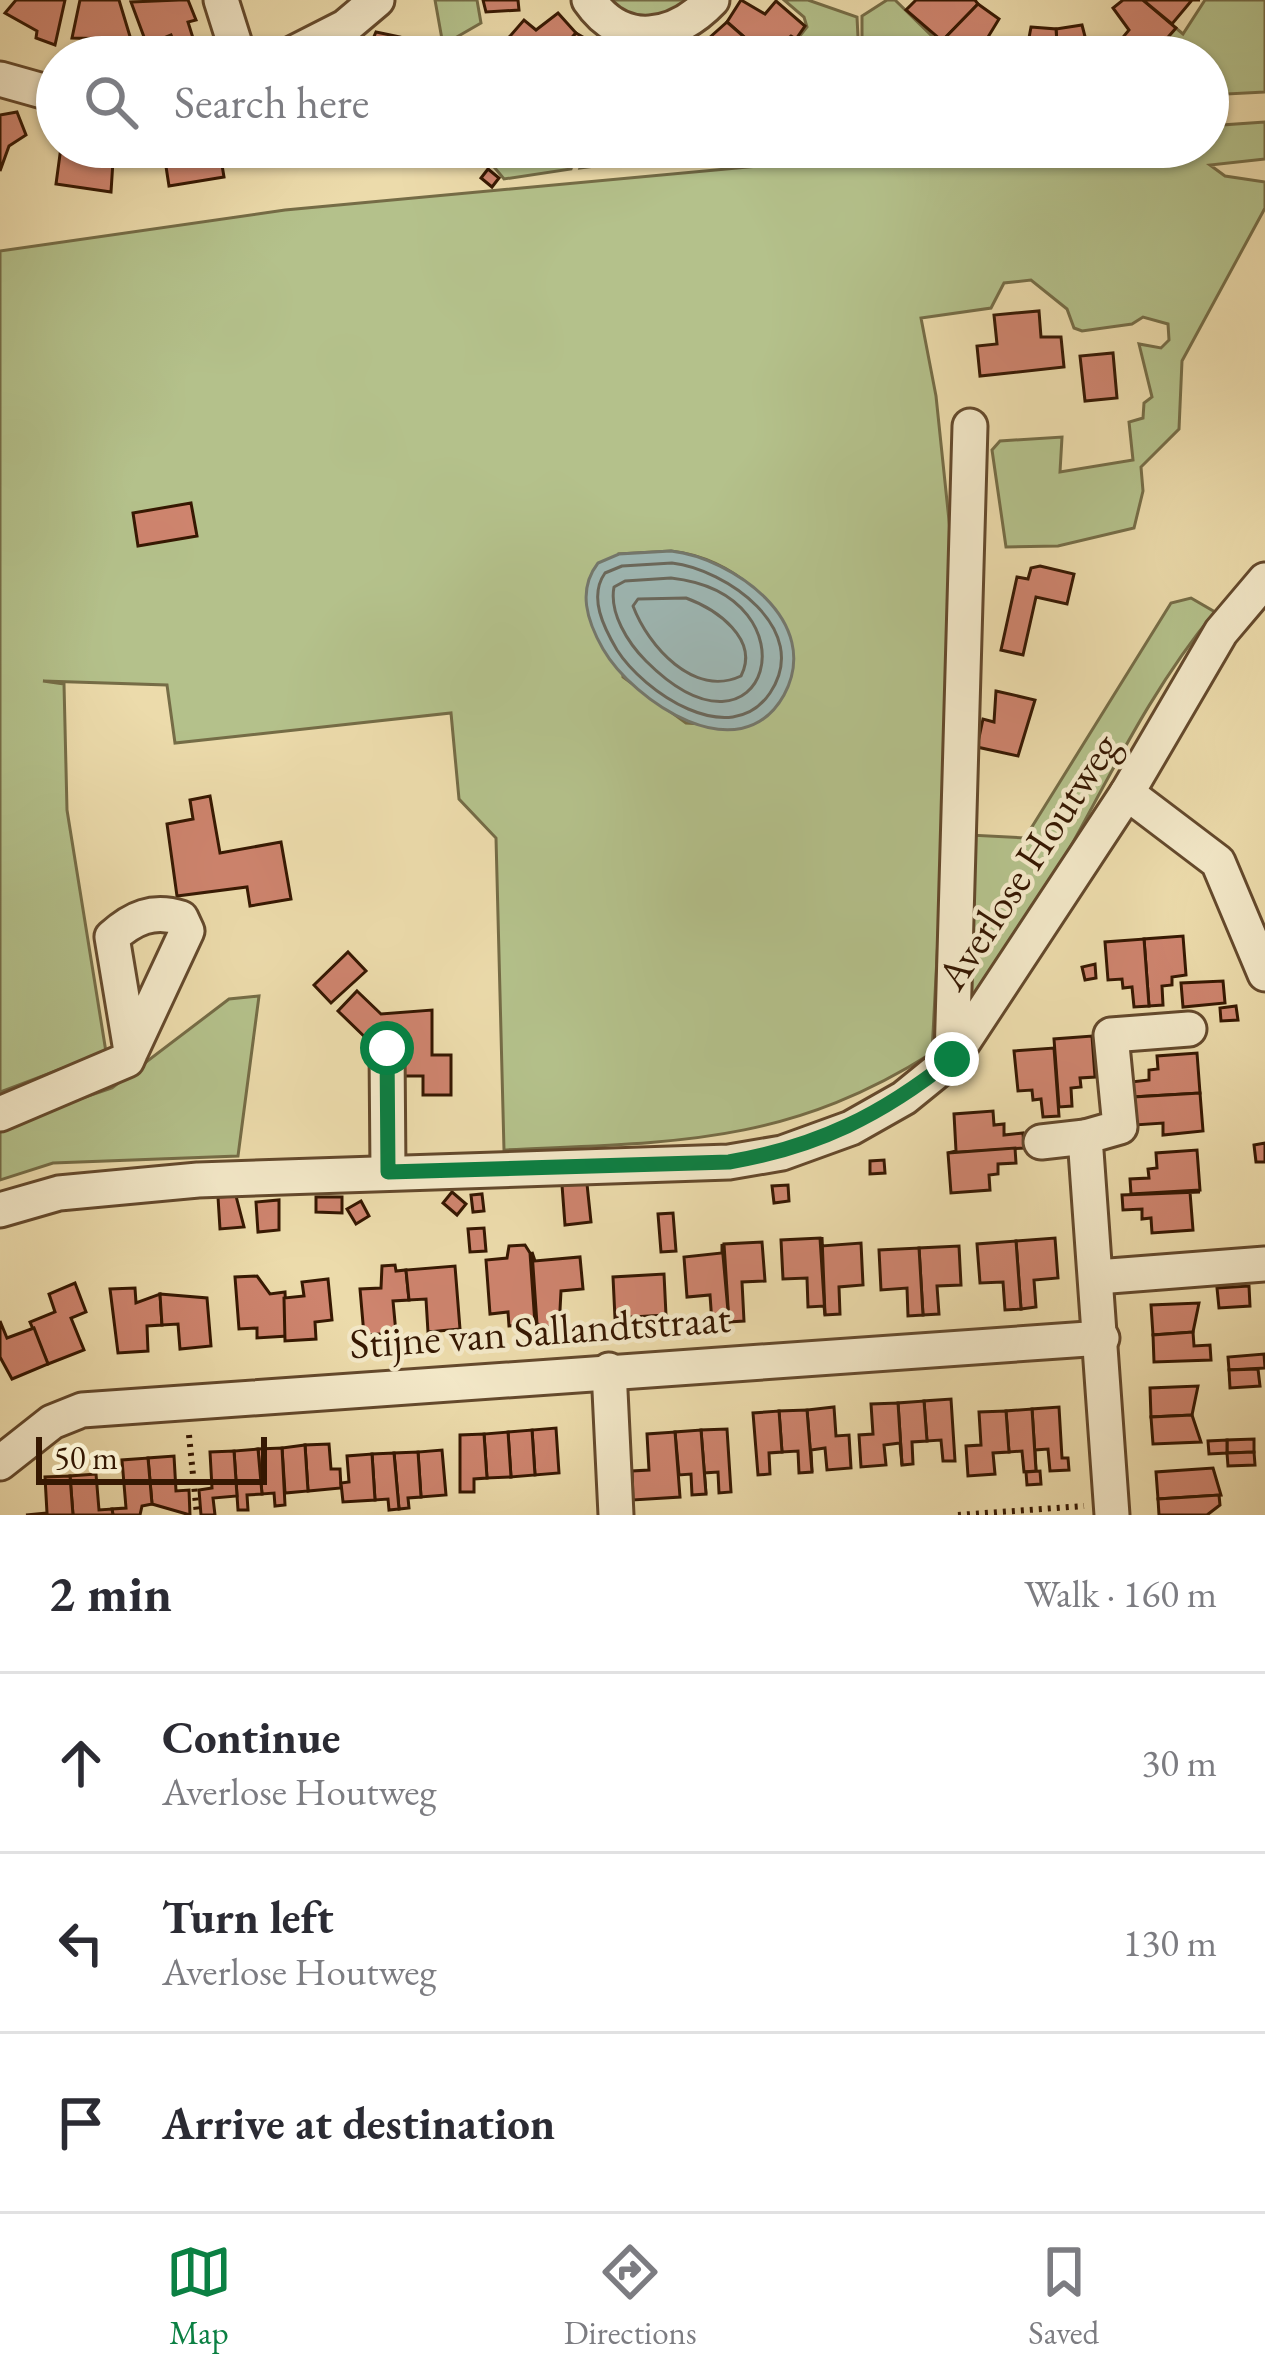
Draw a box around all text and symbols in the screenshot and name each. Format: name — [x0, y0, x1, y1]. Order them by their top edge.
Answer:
search box — [36, 36, 1229, 168]
icon: search — [78, 69, 144, 135]
text: Search here — [174, 73, 369, 131]
street label: Averlose Houtweg — [923, 722, 1131, 1001]
route start — [360, 1021, 414, 1075]
route end — [925, 1032, 979, 1086]
street label: Stijne van Sallandtstraat — [348, 1290, 732, 1371]
scale bar — [36, 1431, 267, 1484]
text: 50 m — [54, 1436, 118, 1479]
text: 2 min — [48, 1560, 172, 1626]
text: Walk · 160 m — [1024, 1568, 1217, 1619]
text: Continue — [162, 1708, 340, 1766]
icon: ahead — [48, 1730, 114, 1796]
text: 30 m — [1141, 1737, 1217, 1788]
text: Averlose Houtweg — [162, 1766, 436, 1817]
text: Turn left — [162, 1888, 334, 1946]
icon: left — [48, 1910, 114, 1976]
text: 130 m — [1123, 1917, 1217, 1968]
text: Averlose Houtweg — [162, 1946, 436, 1997]
icon: arrive — [48, 2090, 114, 2156]
text: Arrive at destination — [162, 2094, 555, 2152]
tab: Map — [166, 2239, 232, 2354]
tab: Directions — [564, 2239, 697, 2354]
tab: Saved — [1028, 2239, 1099, 2354]

